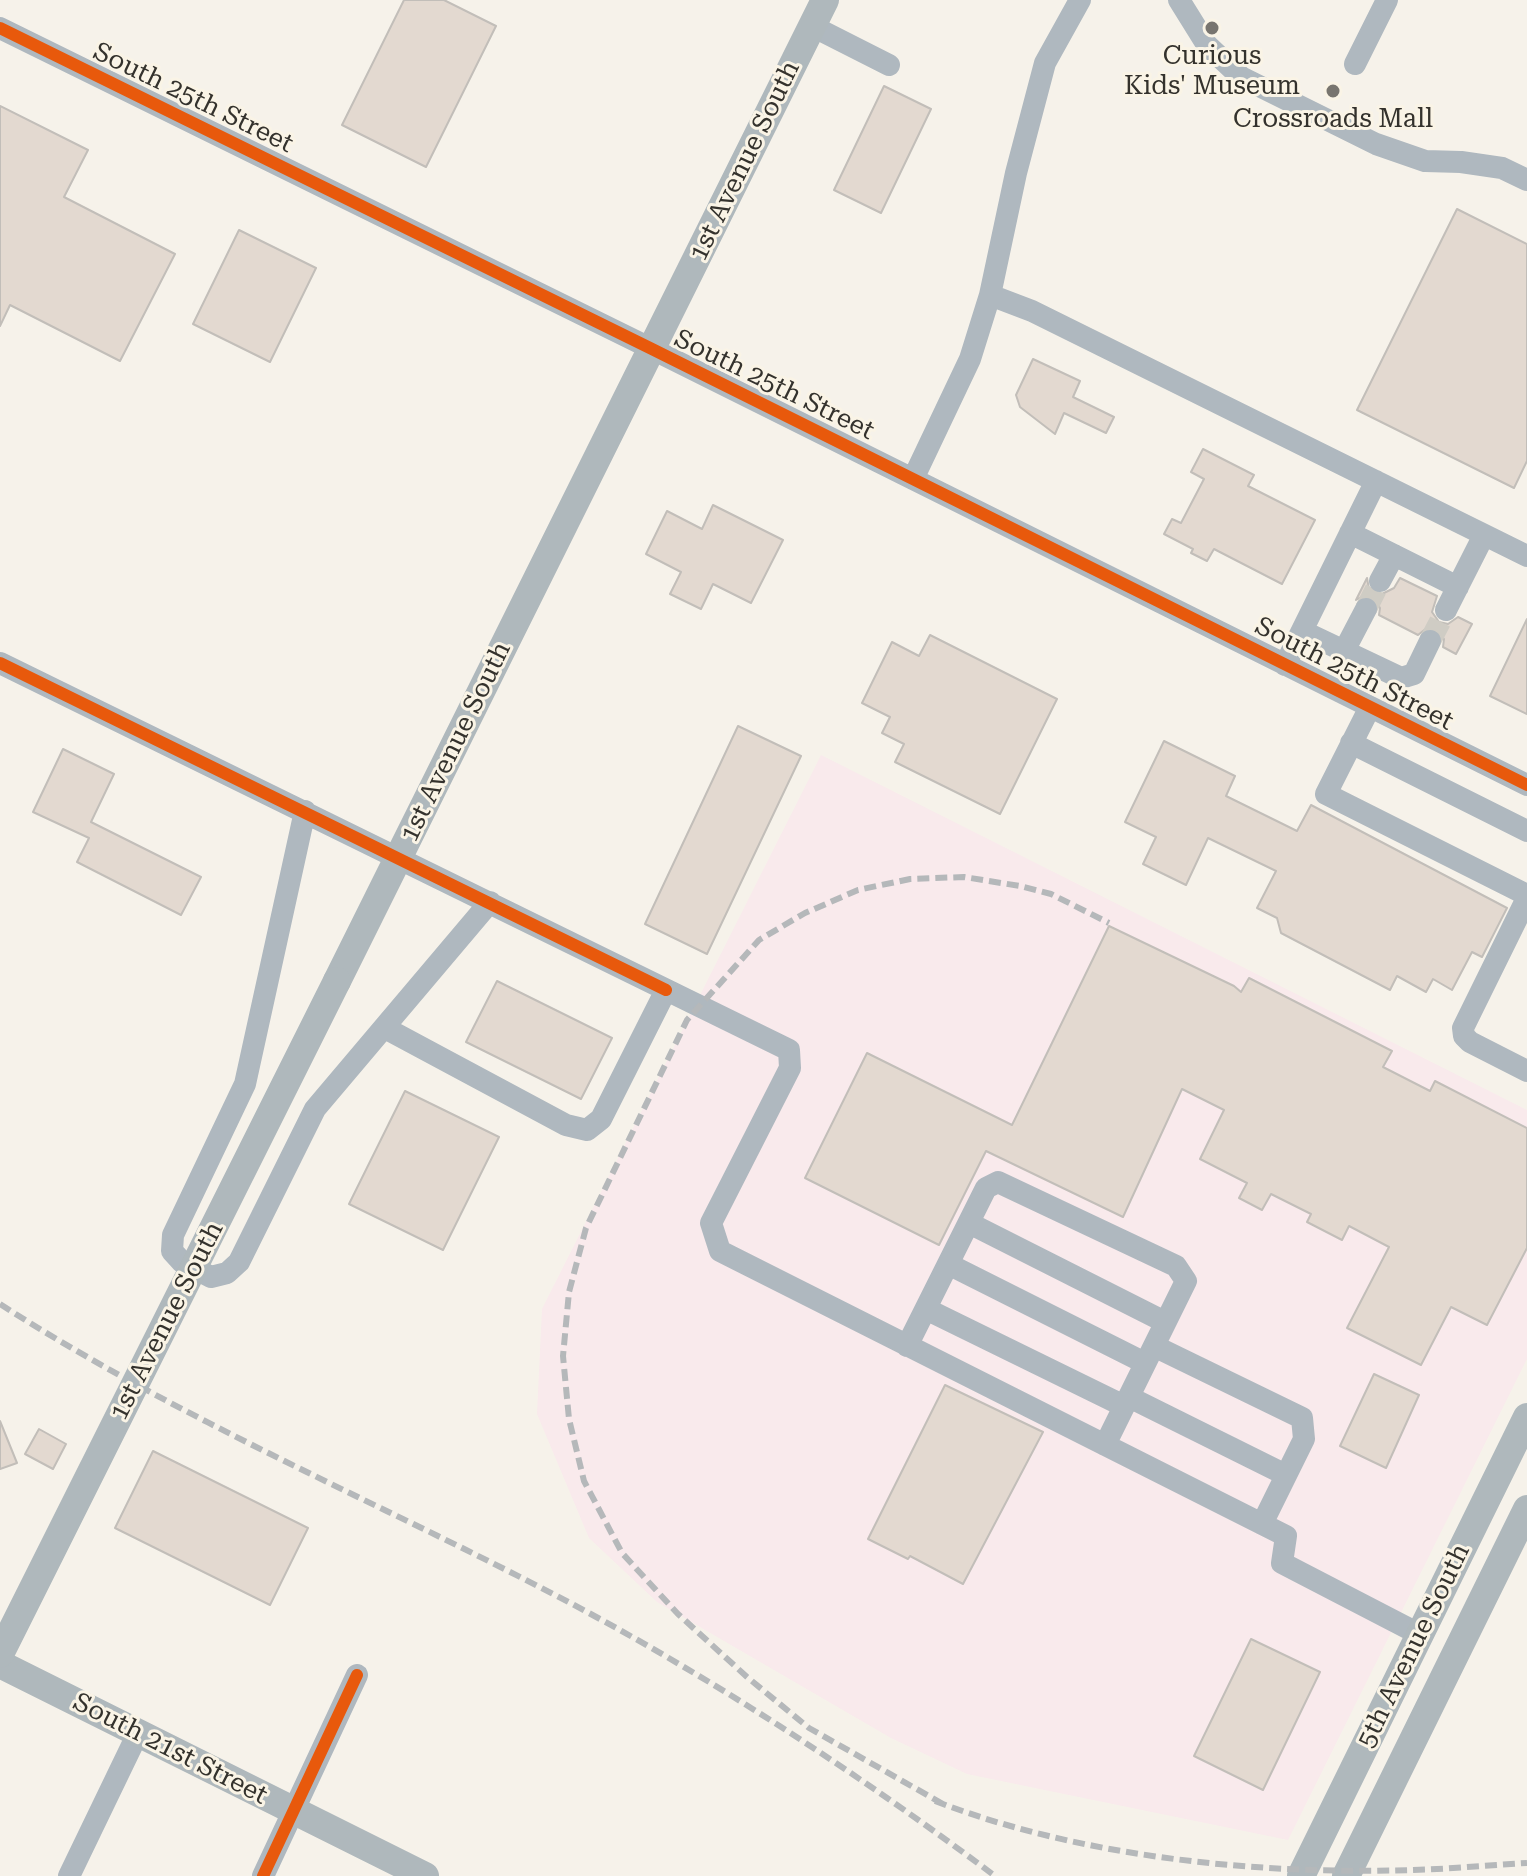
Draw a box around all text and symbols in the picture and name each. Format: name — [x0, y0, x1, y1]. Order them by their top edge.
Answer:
marker: Curious Kids' Museum — [1203, 19, 1221, 37]
street label: South 25th Street — [88, 36, 298, 160]
place label: Curious Kids' Museum — [1124, 40, 1300, 102]
street label: 1st Avenue South — [683, 56, 807, 266]
marker: Crossroads Mall — [1324, 82, 1342, 100]
place label: Crossroads Mall — [1233, 103, 1433, 135]
street label: South 25th Street — [669, 323, 879, 447]
street label: South 25th Street — [1250, 610, 1458, 738]
street label: 1st Avenue South — [394, 637, 518, 847]
street label: 1st Avenue South — [104, 1217, 230, 1425]
street label: 5th Avenue South — [1351, 1539, 1477, 1753]
street label: South 21st Street — [68, 1686, 272, 1812]

